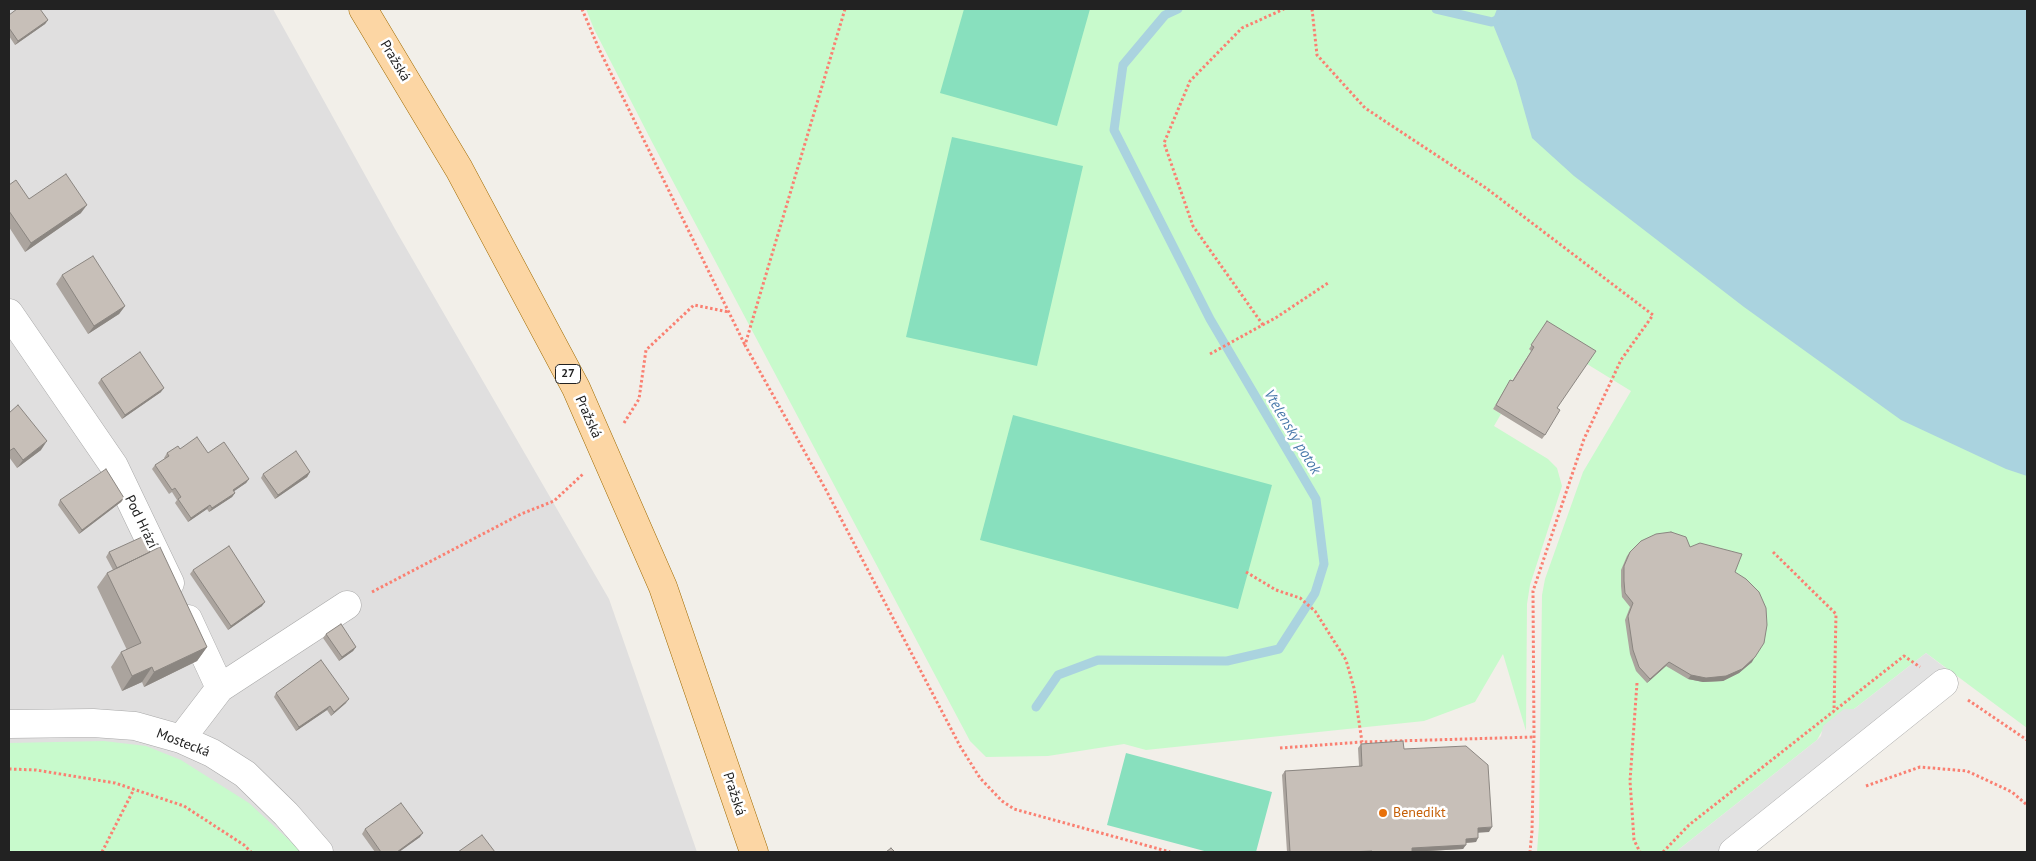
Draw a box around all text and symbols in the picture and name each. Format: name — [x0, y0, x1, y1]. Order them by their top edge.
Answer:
street label: Pražská — [376, 37, 414, 85]
road number: 27 — [556, 364, 580, 384]
water label: Vtelenský potok — [1260, 386, 1324, 478]
street label: Pražská — [571, 393, 605, 441]
street label: Pod Hrází — [121, 493, 161, 551]
street label: Mostecká — [154, 725, 212, 761]
street label: Pražská — [719, 770, 749, 818]
place label: Benedikt — [1393, 805, 1446, 821]
marker: Benedikt — [1377, 807, 1389, 819]

